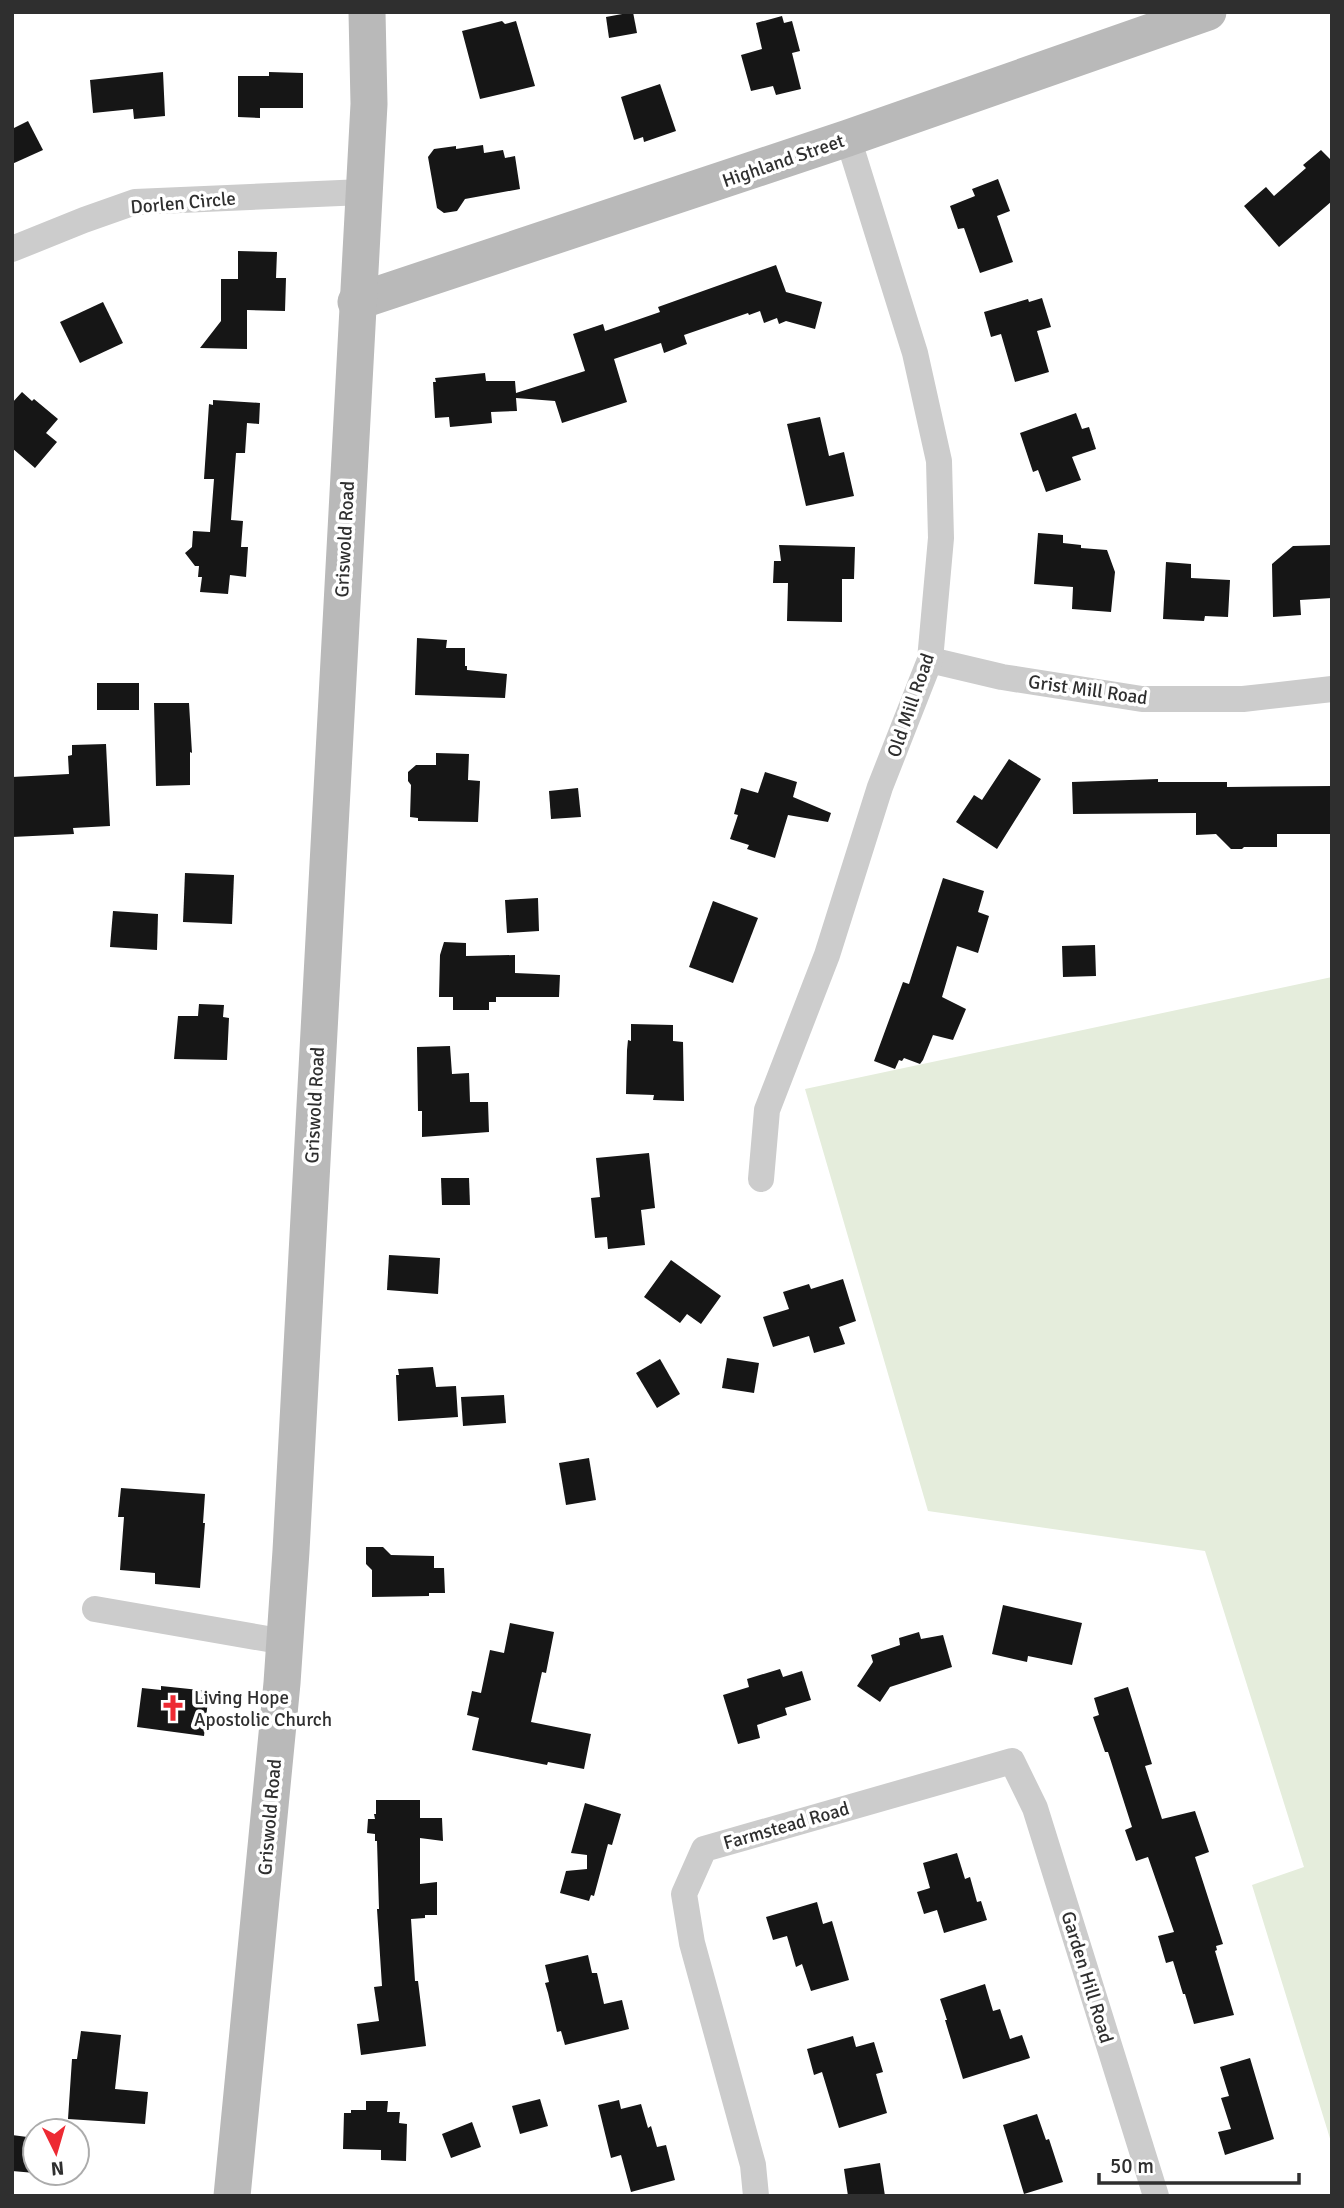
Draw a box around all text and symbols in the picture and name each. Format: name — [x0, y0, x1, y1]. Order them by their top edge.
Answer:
street label: Highland Street — [719, 129, 848, 193]
street label: Dorlen Circle — [129, 186, 237, 220]
street label: Griswold Road — [330, 480, 360, 598]
street label: Old Mill Road — [882, 650, 940, 761]
street label: Grist Mill Road — [1027, 670, 1149, 710]
street label: Griswold Road — [300, 1046, 330, 1164]
place label: Living Hope Apostolic Church — [194, 1686, 332, 1732]
church icon: Living Hope Apostolic Church — [158, 1693, 188, 1723]
street label: Griswold Road — [253, 1758, 287, 1876]
street label: Farmstead Road — [721, 1797, 852, 1855]
street label: Garden Hill Road — [1056, 1908, 1118, 2046]
north arrow — [21, 2117, 91, 2187]
scale bar — [1099, 2142, 1298, 2186]
text: 50 m — [1110, 2153, 1154, 2179]
text: N — [50, 2155, 65, 2180]

